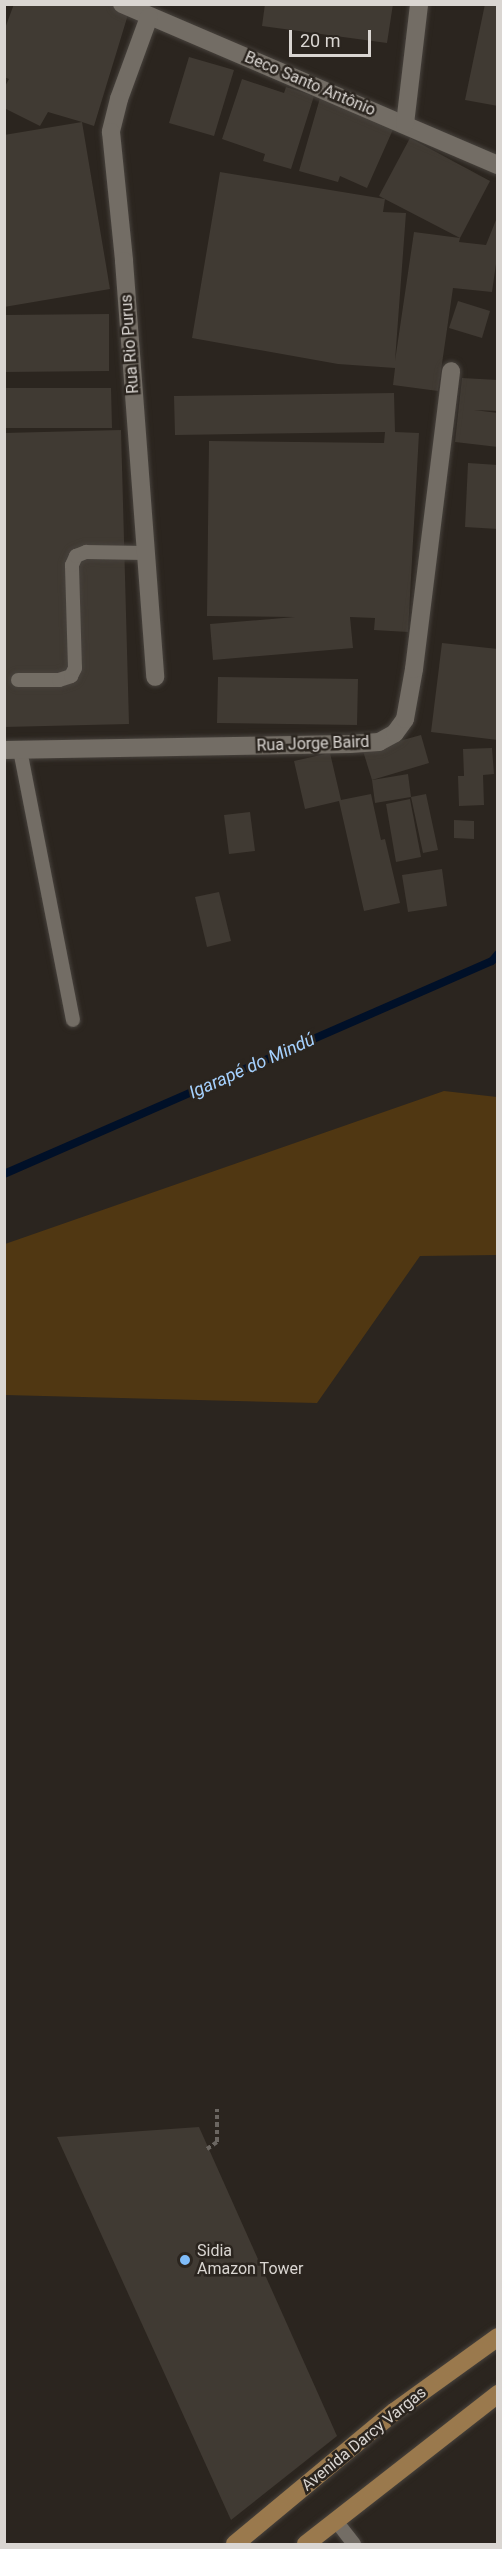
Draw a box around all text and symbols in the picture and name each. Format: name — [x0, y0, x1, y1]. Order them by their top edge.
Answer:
scale bar — [292, 18, 374, 56]
text: 20 m — [300, 30, 340, 51]
street label: Beco Santo Antônio — [242, 48, 378, 120]
street label: Rua Rio Purus — [117, 294, 143, 394]
street label: Rua Jorge Baird — [256, 732, 370, 756]
water label: Igarapé do Mindú — [186, 1029, 318, 1103]
place label: Sidia Amazon Tower — [197, 2241, 304, 2279]
marker: Sidia Amazon Tower — [178, 2253, 192, 2267]
street label: Avenida Darcy Vargas — [298, 2383, 430, 2495]

